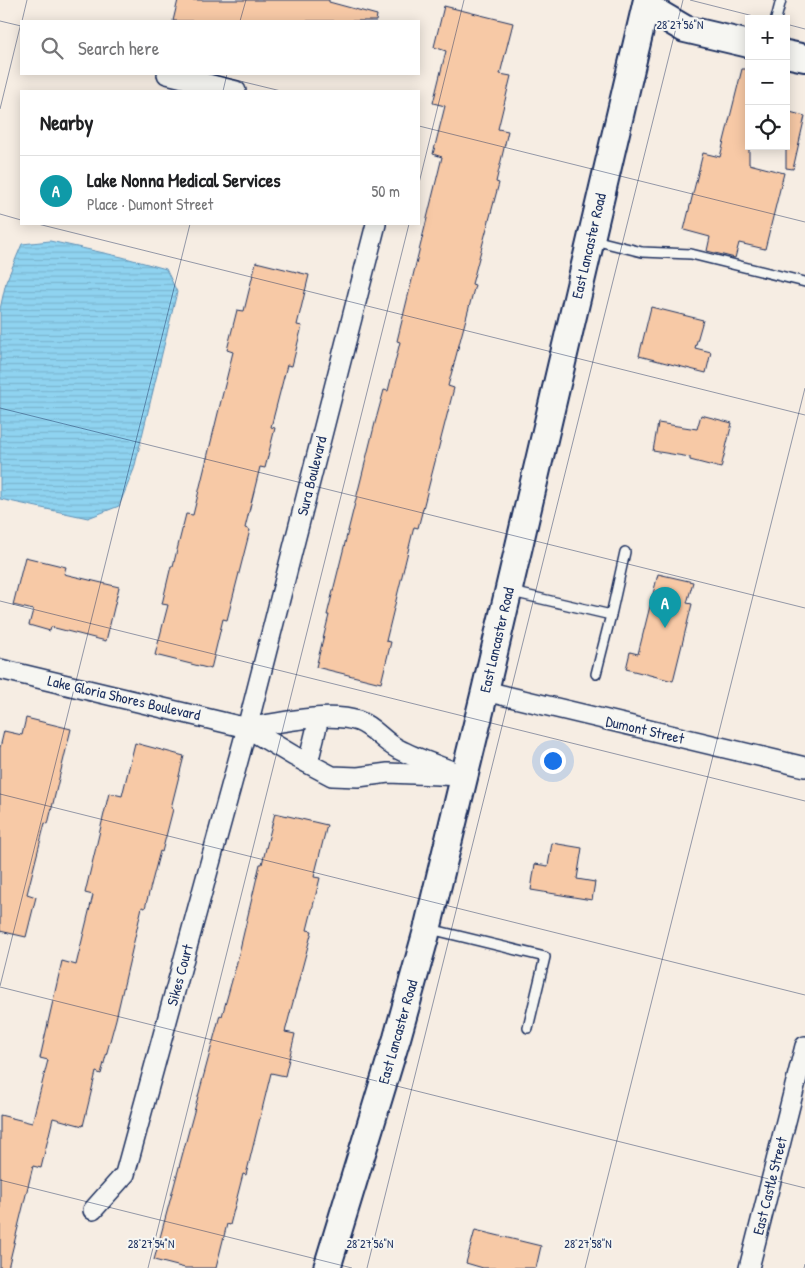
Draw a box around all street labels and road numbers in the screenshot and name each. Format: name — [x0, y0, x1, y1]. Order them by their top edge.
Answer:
street label: East Lancaster Road — [566, 191, 611, 301]
street label: Sura Boulevard — [292, 434, 332, 518]
street label: East Lancaster Road — [474, 585, 519, 695]
street label: Lake Gloria Shores Boulevard — [46, 670, 203, 725]
street label: Dumont Street — [604, 710, 687, 749]
street label: Sikes Court — [161, 941, 198, 1008]
street label: East Lancaster Road — [373, 977, 422, 1086]
street label: East Castle Street — [747, 1134, 792, 1237]

